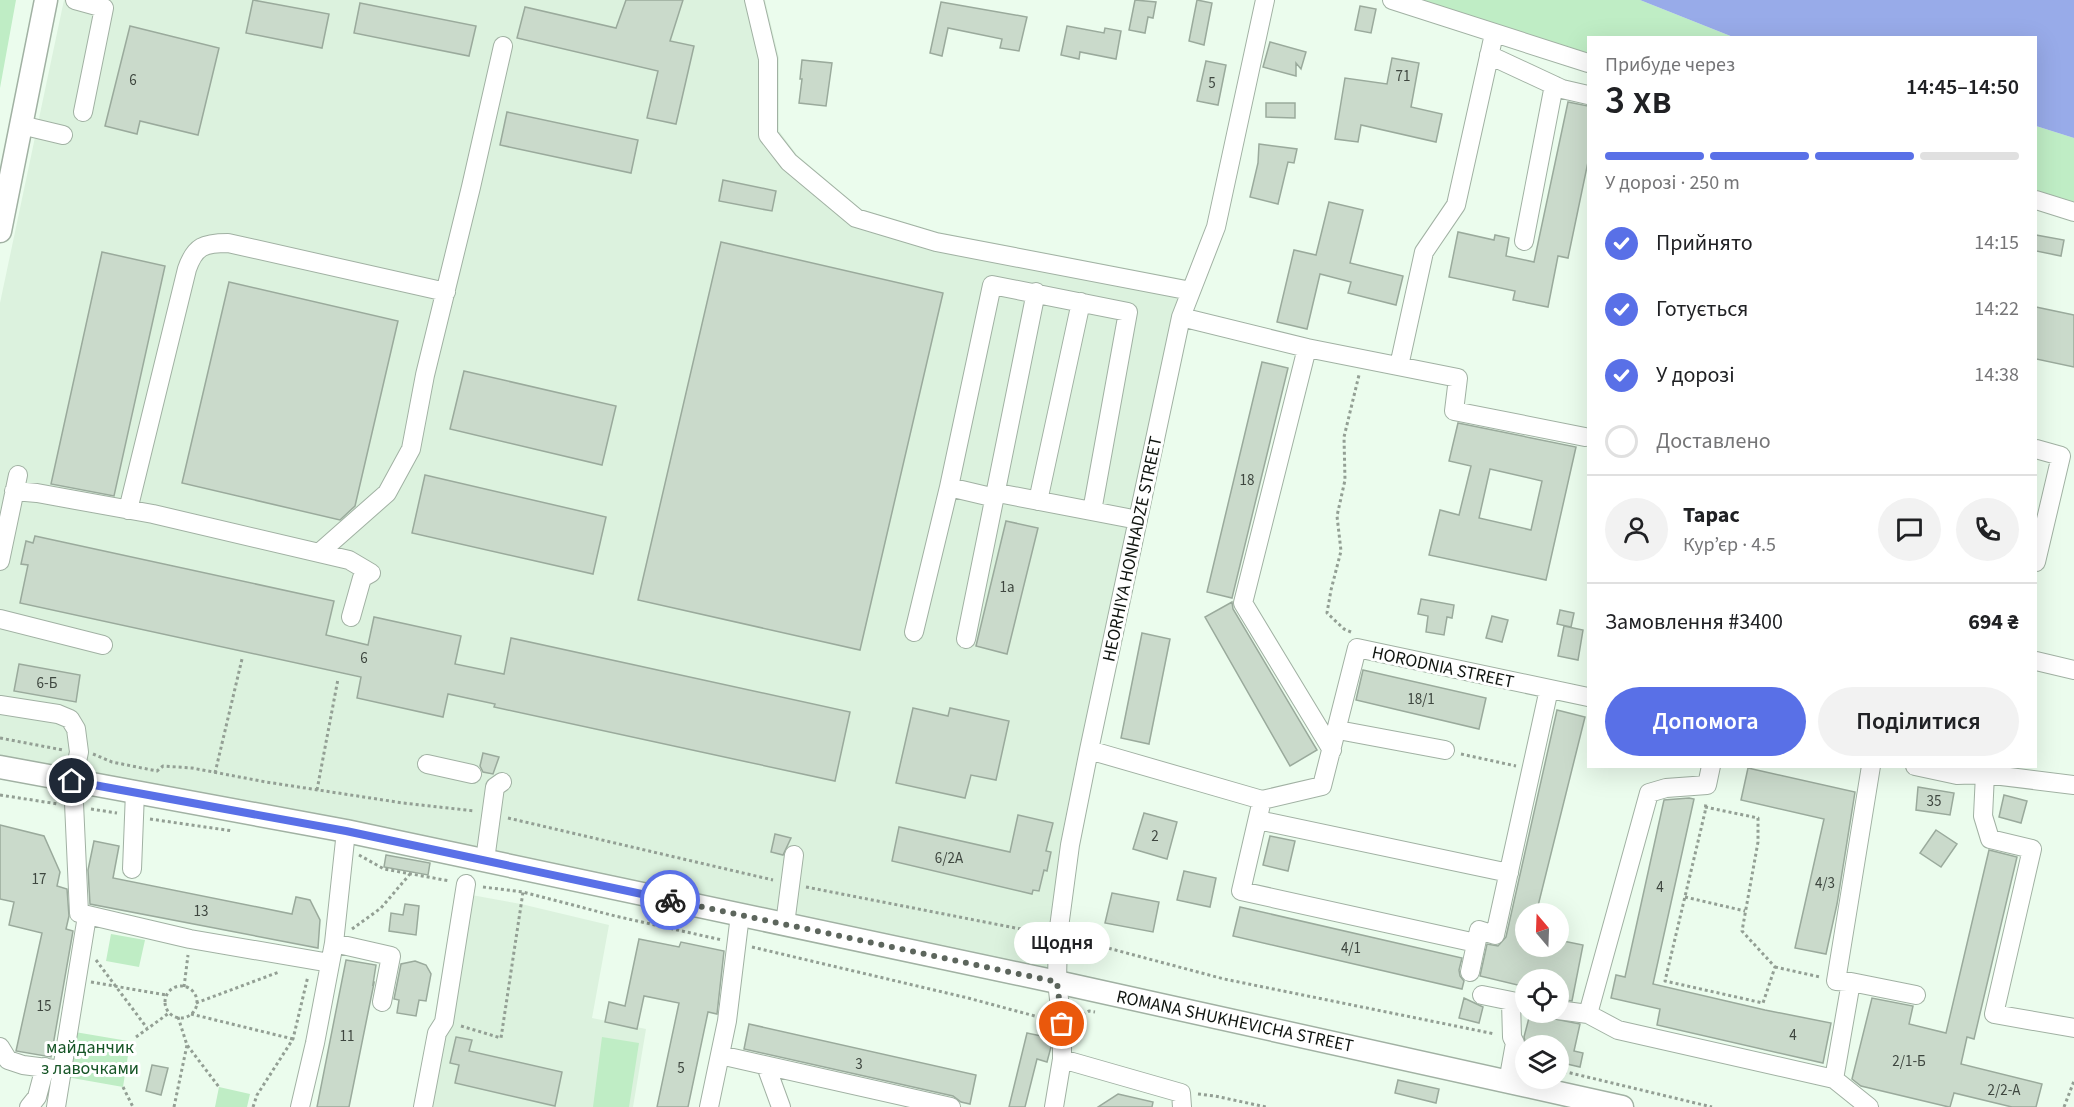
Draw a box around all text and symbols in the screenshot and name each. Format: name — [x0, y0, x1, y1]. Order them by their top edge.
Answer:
text: Прибуде через — [1605, 51, 1735, 79]
house number: 71 — [1396, 66, 1410, 87]
house number: 6 — [129, 70, 137, 91]
text: 14:45–14:50 — [1906, 71, 2019, 103]
house number: 5 — [1208, 73, 1216, 94]
text: 3 хв — [1605, 73, 1672, 129]
text: У дорозі · 250 m — [1605, 169, 1740, 197]
icon: check — [1605, 227, 1638, 260]
text: Прийнято — [1656, 227, 1753, 259]
text: 14:15 — [1974, 229, 2019, 257]
icon: check — [1605, 293, 1638, 326]
text: Готується — [1656, 293, 1748, 325]
text: 14:22 — [1974, 295, 2019, 323]
icon: check — [1605, 359, 1638, 392]
text: У дорозі — [1656, 359, 1735, 391]
text: 14:38 — [1974, 361, 2019, 389]
text: Доставлено — [1656, 425, 1771, 457]
street label: HEORHIYA HONHADZE STREET — [1096, 434, 1169, 664]
house number: 18 — [1240, 470, 1254, 491]
button: person — [1605, 498, 1668, 561]
button: chat — [1878, 498, 1941, 561]
button: phone — [1956, 498, 2019, 561]
text: Тарас — [1683, 499, 1740, 531]
text: Кур’єр · 4.5 — [1683, 531, 1776, 559]
house number: 1а — [999, 577, 1015, 598]
text: Замовлення #3400 — [1605, 606, 1783, 638]
text: 694 ₴ — [1968, 606, 2019, 638]
street label: HORODNIA STREET — [1370, 640, 1516, 695]
house number: 6 — [360, 648, 368, 669]
house number: 6-Б — [37, 673, 58, 694]
button: Допомога — [1605, 687, 1806, 756]
button: Поділитися — [1818, 687, 2019, 756]
house number: 18/1 — [1407, 689, 1435, 710]
pin — [46, 755, 97, 806]
icon: home — [55, 764, 88, 797]
house number: 35 — [1927, 791, 1941, 812]
house number: 2 — [1151, 826, 1159, 847]
house number: 6/2A — [935, 848, 964, 869]
house number: 17 — [32, 869, 46, 890]
courier — [640, 870, 700, 930]
house number: 4/3 — [1815, 873, 1835, 894]
house number: 4 — [1656, 877, 1664, 898]
icon: bike — [654, 884, 687, 917]
house number: 13 — [194, 901, 208, 922]
north arrow — [1515, 903, 1569, 957]
map controls — [1515, 903, 1569, 1089]
callout: Щодня — [1014, 922, 1110, 964]
text: Щодня — [1031, 929, 1093, 957]
house number: 4/1 — [1341, 938, 1361, 959]
button: locate — [1515, 969, 1569, 1023]
street label: ROMANA SHUKHEVICHA STREET — [1114, 984, 1356, 1059]
house number: 15 — [37, 996, 51, 1017]
pin — [1036, 998, 1087, 1049]
icon: bag — [1045, 1007, 1078, 1040]
house number: 4 — [1789, 1025, 1797, 1046]
house number: 11 — [340, 1026, 354, 1047]
park label: майданчик з лавочками — [41, 1035, 139, 1081]
button: layers — [1515, 1035, 1569, 1089]
house number: 2/1-Б — [1892, 1051, 1926, 1072]
house number: 3 — [855, 1054, 863, 1075]
house number: 5 — [677, 1058, 685, 1079]
house number: 2/2-А — [1988, 1080, 2021, 1101]

